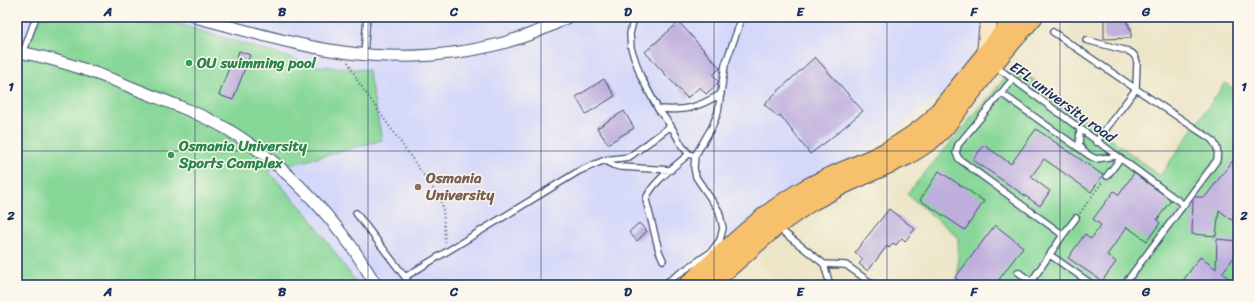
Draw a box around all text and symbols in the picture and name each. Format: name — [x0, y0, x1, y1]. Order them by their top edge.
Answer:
text: A — [103, 0, 112, 23]
text: B — [278, 0, 287, 23]
text: C — [449, 0, 459, 23]
text: D — [624, 0, 632, 23]
text: E — [796, 0, 805, 23]
text: F — [969, 0, 978, 23]
text: G — [1141, 0, 1151, 23]
place label: OU swimming pool — [196, 50, 317, 76]
street label: EFL university road — [1004, 54, 1123, 150]
marker: OU swimming pool — [184, 58, 194, 68]
text: 1 — [8, 75, 14, 98]
text: 1 — [1241, 75, 1247, 98]
place label: Osmania University Sports Complex — [178, 133, 307, 176]
marker: Osmania University Sports Complex — [166, 150, 176, 160]
place label: Osmania University — [425, 165, 495, 208]
marker: Osmania University — [413, 182, 423, 192]
text: 2 — [6, 204, 15, 227]
text: 2 — [1239, 204, 1248, 227]
text: A — [103, 280, 112, 302]
text: B — [278, 280, 287, 302]
text: C — [449, 280, 459, 302]
text: D — [624, 280, 632, 302]
text: E — [796, 280, 805, 302]
text: F — [969, 280, 978, 302]
text: G — [1141, 280, 1151, 302]

